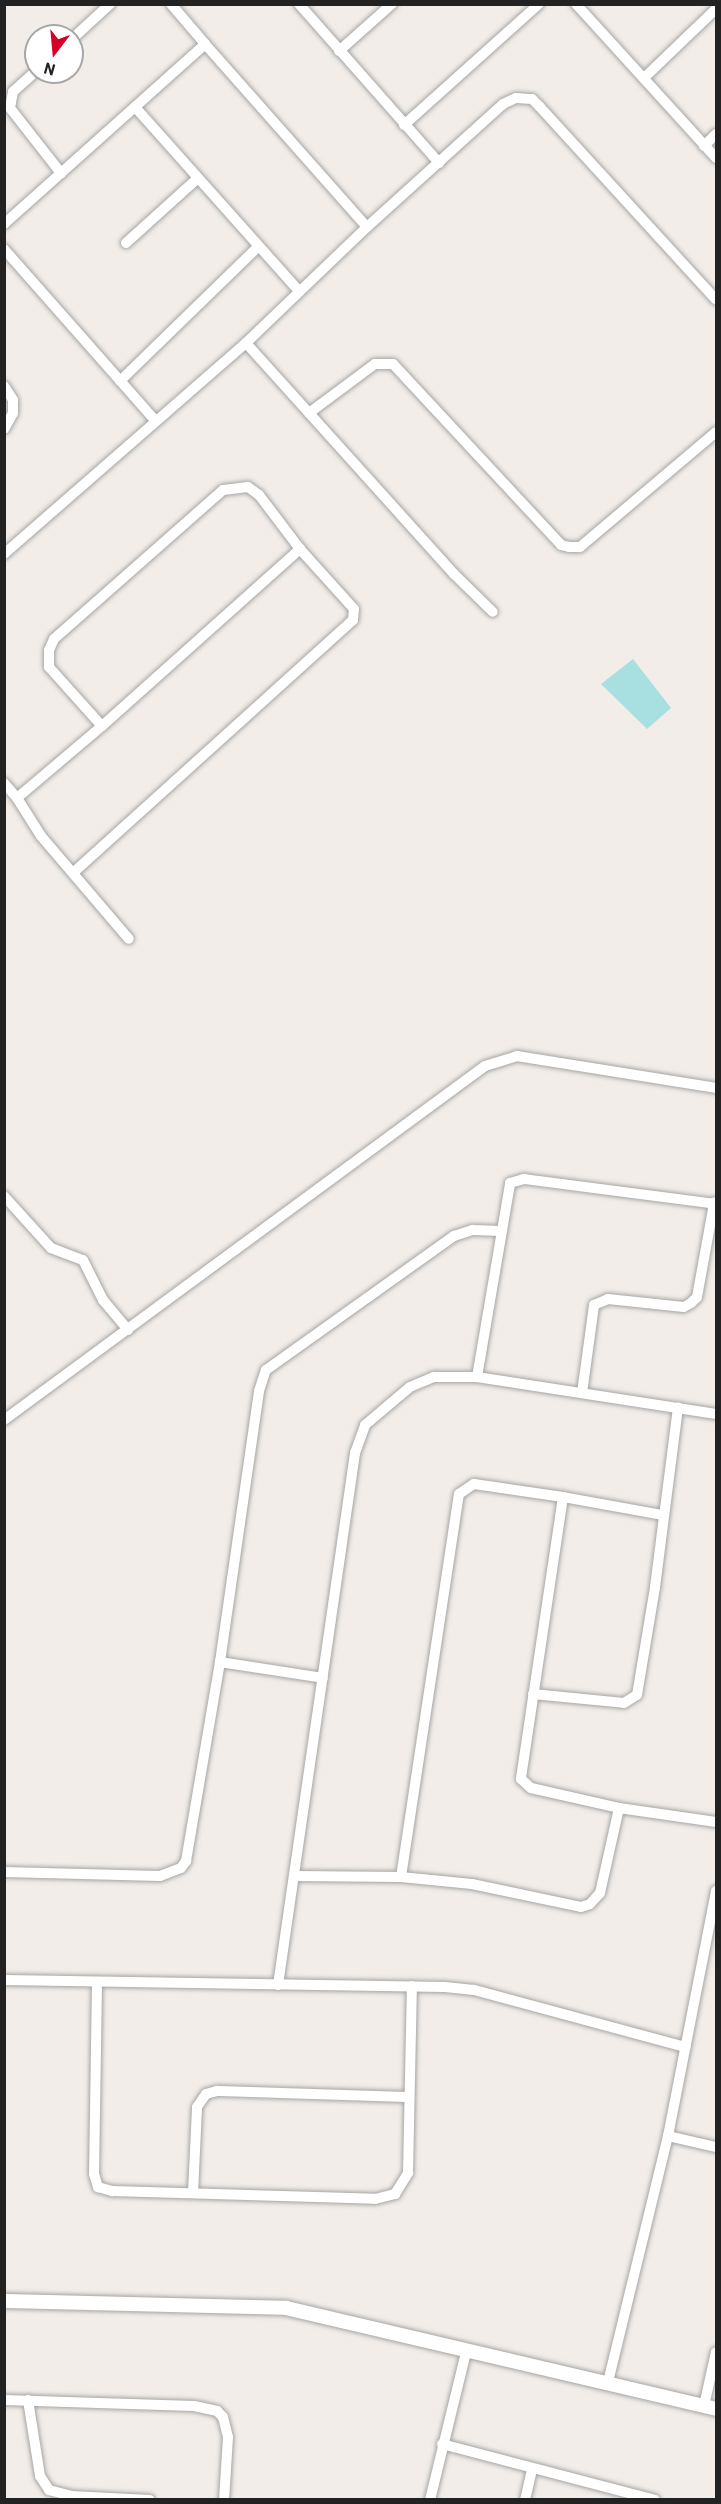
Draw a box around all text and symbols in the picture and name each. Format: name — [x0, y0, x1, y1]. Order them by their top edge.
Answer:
north arrow — [24, 24, 84, 84]
text: N — [42, 59, 57, 80]

